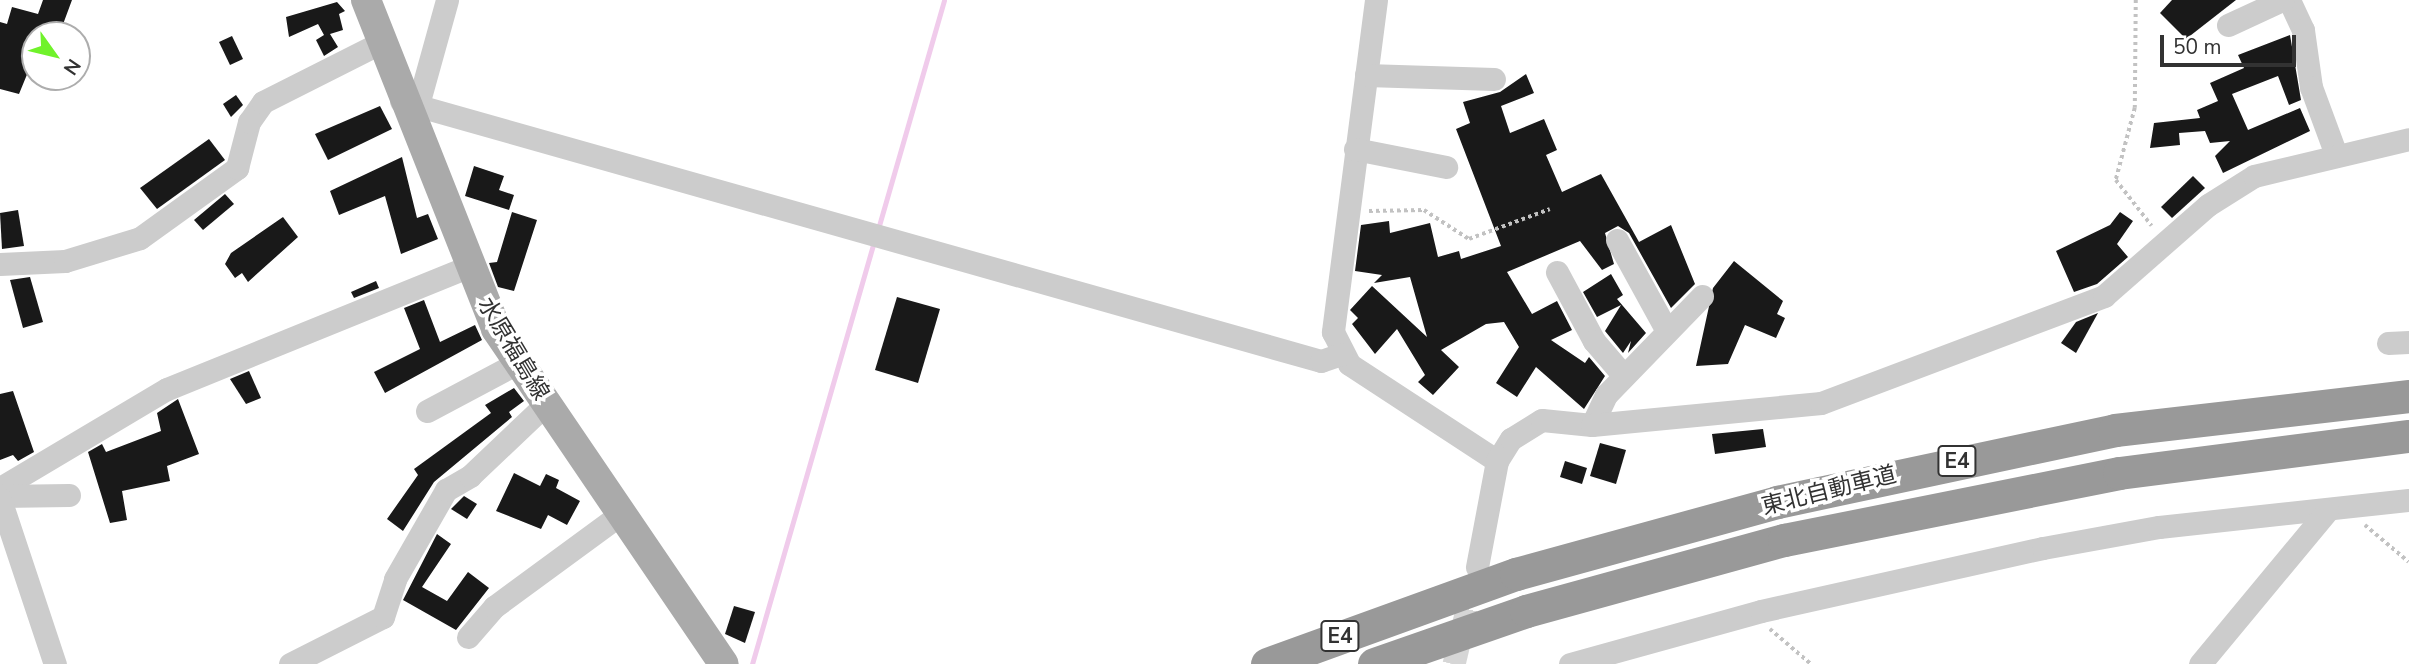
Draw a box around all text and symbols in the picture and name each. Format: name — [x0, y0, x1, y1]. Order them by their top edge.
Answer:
north arrow — [21, 21, 91, 91]
scale bar — [2164, 21, 2300, 65]
text: 50 m — [2173, 33, 2222, 61]
text: N — [57, 53, 87, 80]
street label: 水原福島線 — [472, 293, 554, 405]
road number: E4 — [1936, 444, 1978, 478]
street label: 東北自動車道 — [1759, 461, 1899, 521]
road number: E4 — [1319, 618, 1361, 654]

